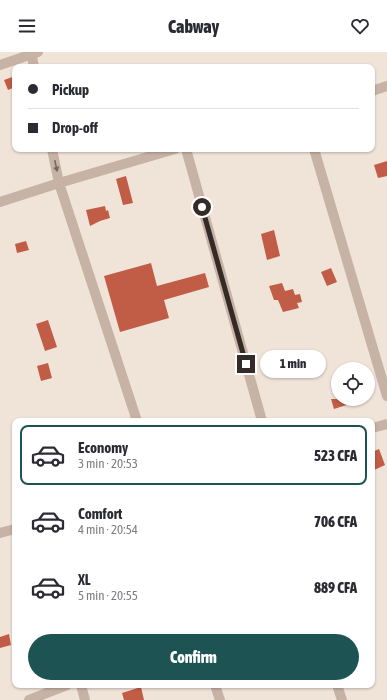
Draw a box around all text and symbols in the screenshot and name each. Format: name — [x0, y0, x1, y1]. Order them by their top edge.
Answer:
icon: menu — [16, 15, 38, 37]
icon: heart — [349, 15, 371, 37]
text: Cabway — [168, 16, 219, 37]
text: Pickup — [52, 81, 89, 98]
text: Drop-off — [52, 119, 98, 136]
one-way arrow — [53, 160, 59, 172]
route start — [193, 198, 211, 216]
callout: 1 min — [260, 350, 326, 378]
route end — [237, 355, 255, 373]
text: 1 min — [280, 356, 306, 371]
map controls — [331, 362, 375, 406]
button: locate — [331, 362, 375, 406]
icon: car — [30, 437, 66, 473]
text: Economy — [78, 439, 128, 456]
text: 523 CFA — [314, 447, 357, 464]
text: 3 min · 20:53 — [78, 456, 138, 471]
icon: car — [30, 503, 66, 539]
text: Comfort — [78, 505, 122, 522]
text: 706 CFA — [314, 513, 357, 530]
text: 4 min · 20:54 — [78, 522, 138, 537]
icon: car — [30, 569, 66, 605]
text: XL — [78, 571, 91, 588]
text: 889 CFA — [314, 579, 357, 596]
text: 5 min · 20:55 — [78, 588, 138, 603]
button: Confirm — [28, 634, 359, 680]

